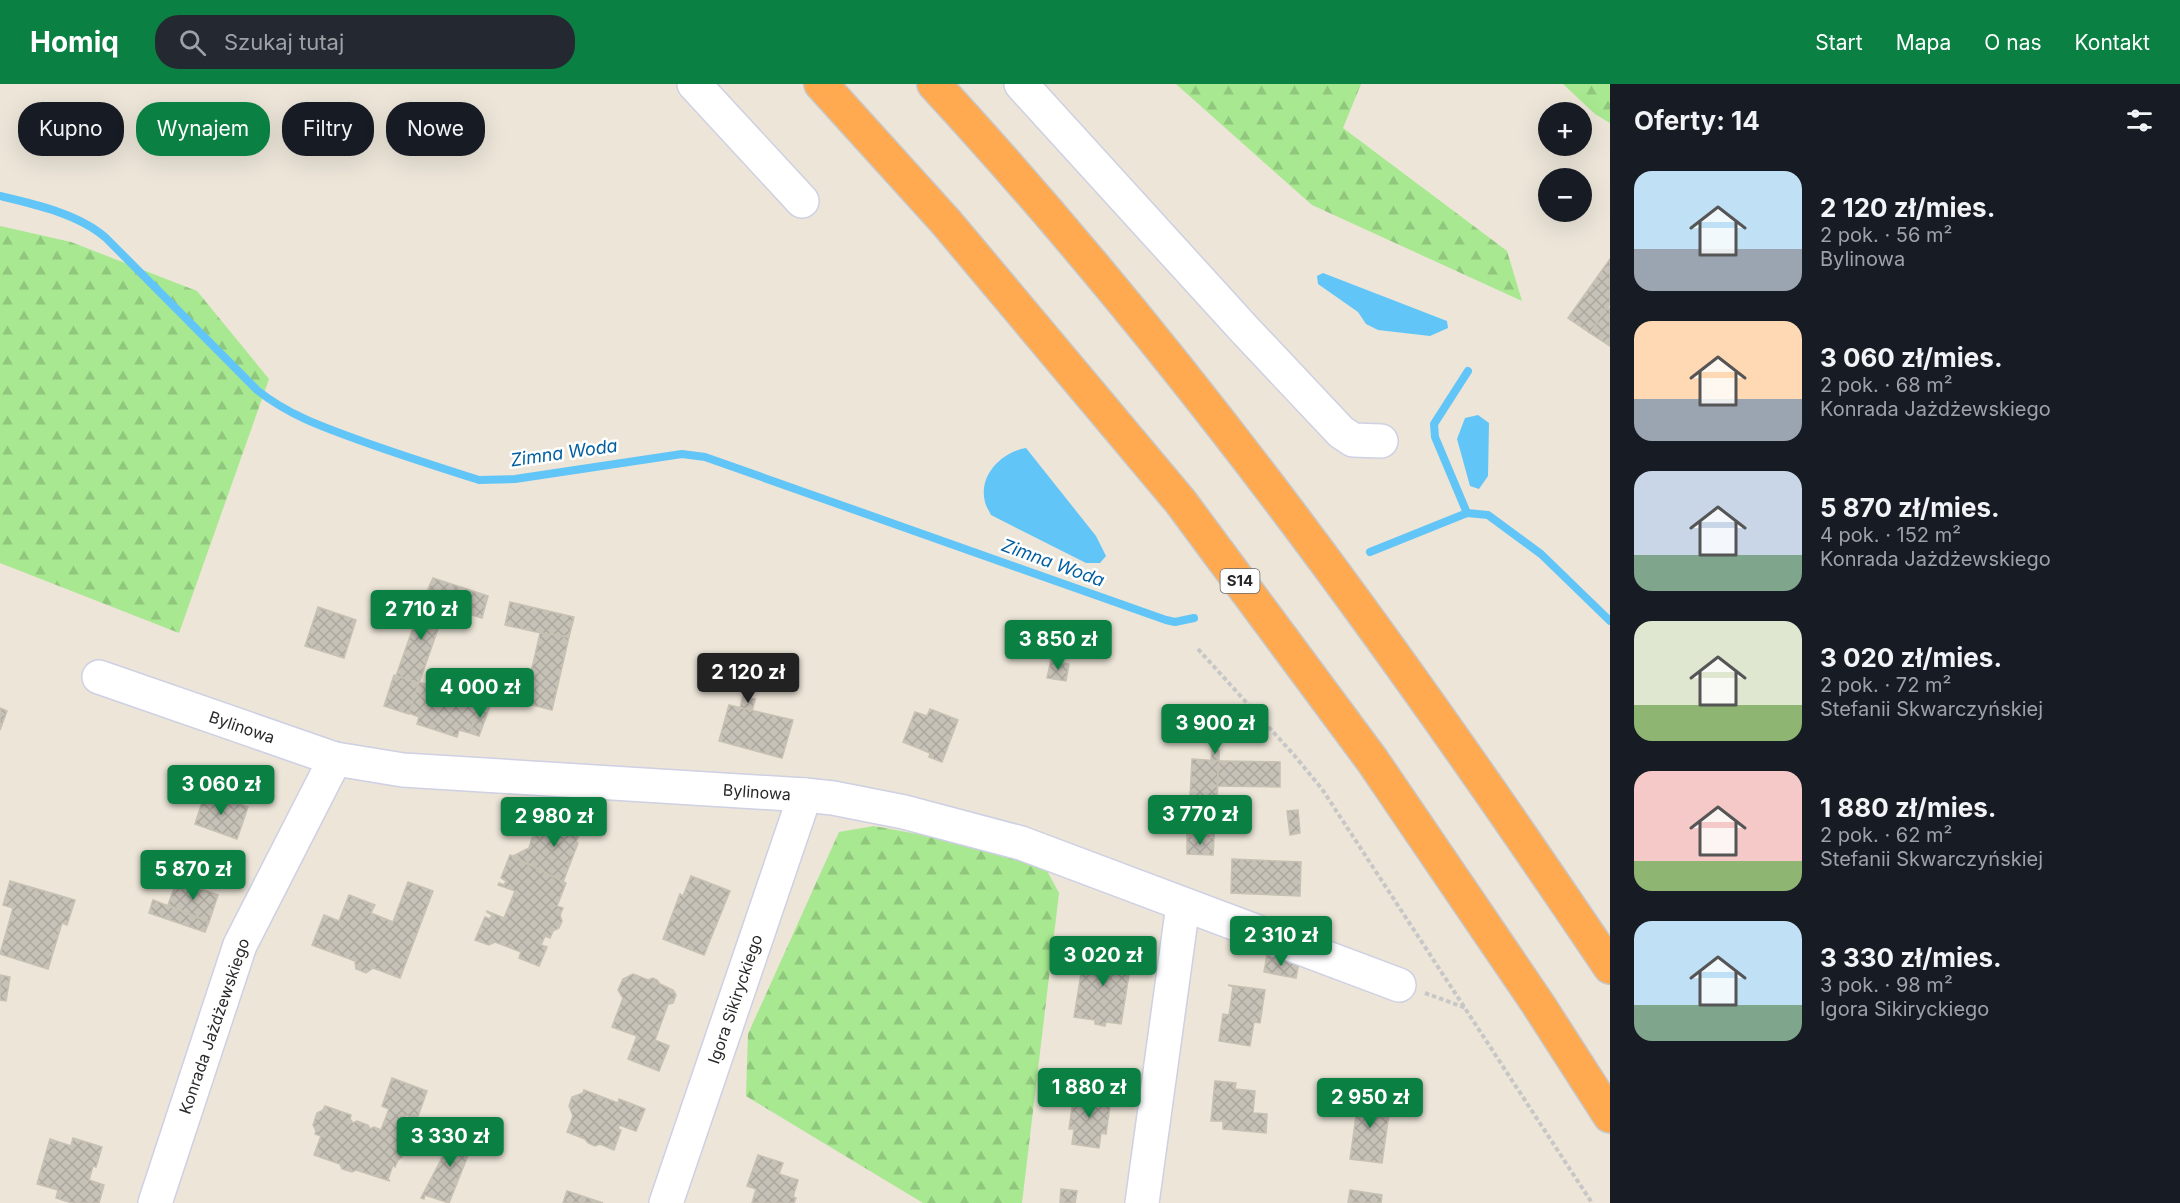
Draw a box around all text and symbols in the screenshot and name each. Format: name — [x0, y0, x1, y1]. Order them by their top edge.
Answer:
search box — [155, 15, 575, 69]
text: Homiq — [30, 25, 119, 59]
icon: search — [176, 26, 209, 59]
text: Szukaj tutaj — [224, 29, 344, 55]
text: Start — [1815, 30, 1863, 55]
text: Mapa — [1896, 30, 1951, 55]
text: O nas — [1984, 30, 2042, 55]
text: Kontakt — [2075, 30, 2150, 55]
chip: Kupno — [18, 102, 124, 156]
chip: Wynajem — [136, 102, 270, 156]
chip: Filtry — [282, 102, 374, 156]
chip: Nowe — [386, 102, 485, 156]
map controls — [1538, 102, 1592, 222]
button: + — [1538, 102, 1592, 156]
icon: filters — [2123, 104, 2156, 137]
text: Oferty: 14 — [1634, 105, 1760, 136]
button: − — [1538, 168, 1592, 222]
text: 2 120 zł/mies. — [1820, 192, 1995, 223]
icon: home — [1682, 195, 1754, 267]
text: 2 pok. · 56 m² — [1820, 223, 1952, 247]
text: Bylinowa — [1820, 247, 1905, 271]
text: 3 060 zł/mies. — [1820, 342, 2003, 373]
icon: home — [1682, 345, 1754, 417]
text: 2 pok. · 68 m² — [1820, 373, 1953, 397]
text: Konrada Jażdżewskiego — [1820, 397, 2051, 421]
water label: Zimna Woda — [509, 435, 619, 470]
text: 5 870 zł/mies. — [1820, 492, 2000, 523]
icon: home — [1682, 495, 1754, 567]
text: 4 pok. · 152 m² — [1820, 523, 1961, 547]
water label: Zimna Woda — [999, 534, 1107, 591]
text: Konrada Jażdżewskiego — [1820, 547, 2051, 571]
road number: S14 — [1220, 569, 1260, 593]
pin: 2 710 zł — [359, 590, 483, 641]
text: 2 710 zł — [385, 597, 457, 621]
pin: 3 850 zł — [996, 620, 1120, 671]
text: 3 850 zł — [1019, 627, 1097, 651]
text: 3 020 zł/mies. — [1820, 642, 2002, 673]
icon: home — [1682, 645, 1754, 717]
pin: 2 120 zł — [686, 653, 810, 704]
text: 2 120 zł — [711, 660, 785, 684]
pin: 4 000 zł — [418, 668, 542, 719]
text: 2 pok. · 72 m² — [1820, 673, 1951, 697]
text: 4 000 zł — [440, 675, 520, 699]
text: Stefanii Skwarczyńskiej — [1820, 697, 2043, 721]
pin: 3 900 zł — [1153, 704, 1277, 755]
street label: Bylinowa — [207, 706, 277, 748]
text: 3 900 zł — [1175, 711, 1255, 735]
pin: 3 060 zł — [159, 765, 283, 816]
text: 3 060 zł — [181, 772, 261, 796]
street label: Bylinowa — [722, 780, 792, 804]
text: 1 880 zł/mies. — [1820, 792, 1996, 823]
pin: 3 770 zł — [1138, 795, 1262, 846]
icon: home — [1682, 795, 1754, 867]
pin: 2 980 zł — [492, 797, 616, 848]
text: 3 770 zł — [1162, 802, 1238, 826]
text: 2 980 zł — [515, 804, 593, 828]
text: 2 pok. · 62 m² — [1820, 823, 1952, 847]
text: Stefanii Skwarczyńskiej — [1820, 847, 2043, 871]
pin: 5 870 zł — [131, 850, 255, 901]
text: 5 870 zł — [155, 857, 231, 881]
pin: 2 310 zł — [1219, 916, 1343, 967]
text: 2 310 zł — [1244, 923, 1318, 947]
street label: Igora Sikiryckiego — [703, 932, 767, 1066]
street label: Konrada Jażdżewskiego — [175, 935, 253, 1117]
pin: 3 020 zł — [1041, 936, 1165, 987]
text: 3 330 zł/mies. — [1820, 942, 2002, 973]
text: 3 020 zł — [1064, 943, 1142, 967]
icon: home — [1682, 945, 1754, 1017]
text: 3 pok. · 98 m² — [1820, 973, 1953, 997]
text: Igora Sikiryckiego — [1820, 997, 1989, 1021]
pin: 1 880 zł — [1027, 1068, 1151, 1119]
text: 1 880 zł — [1052, 1075, 1126, 1099]
pin: 2 950 zł — [1308, 1078, 1432, 1129]
text: 2 950 zł — [1331, 1085, 1409, 1109]
pin: 3 330 zł — [388, 1117, 512, 1168]
text: 3 330 zł — [411, 1124, 489, 1148]

